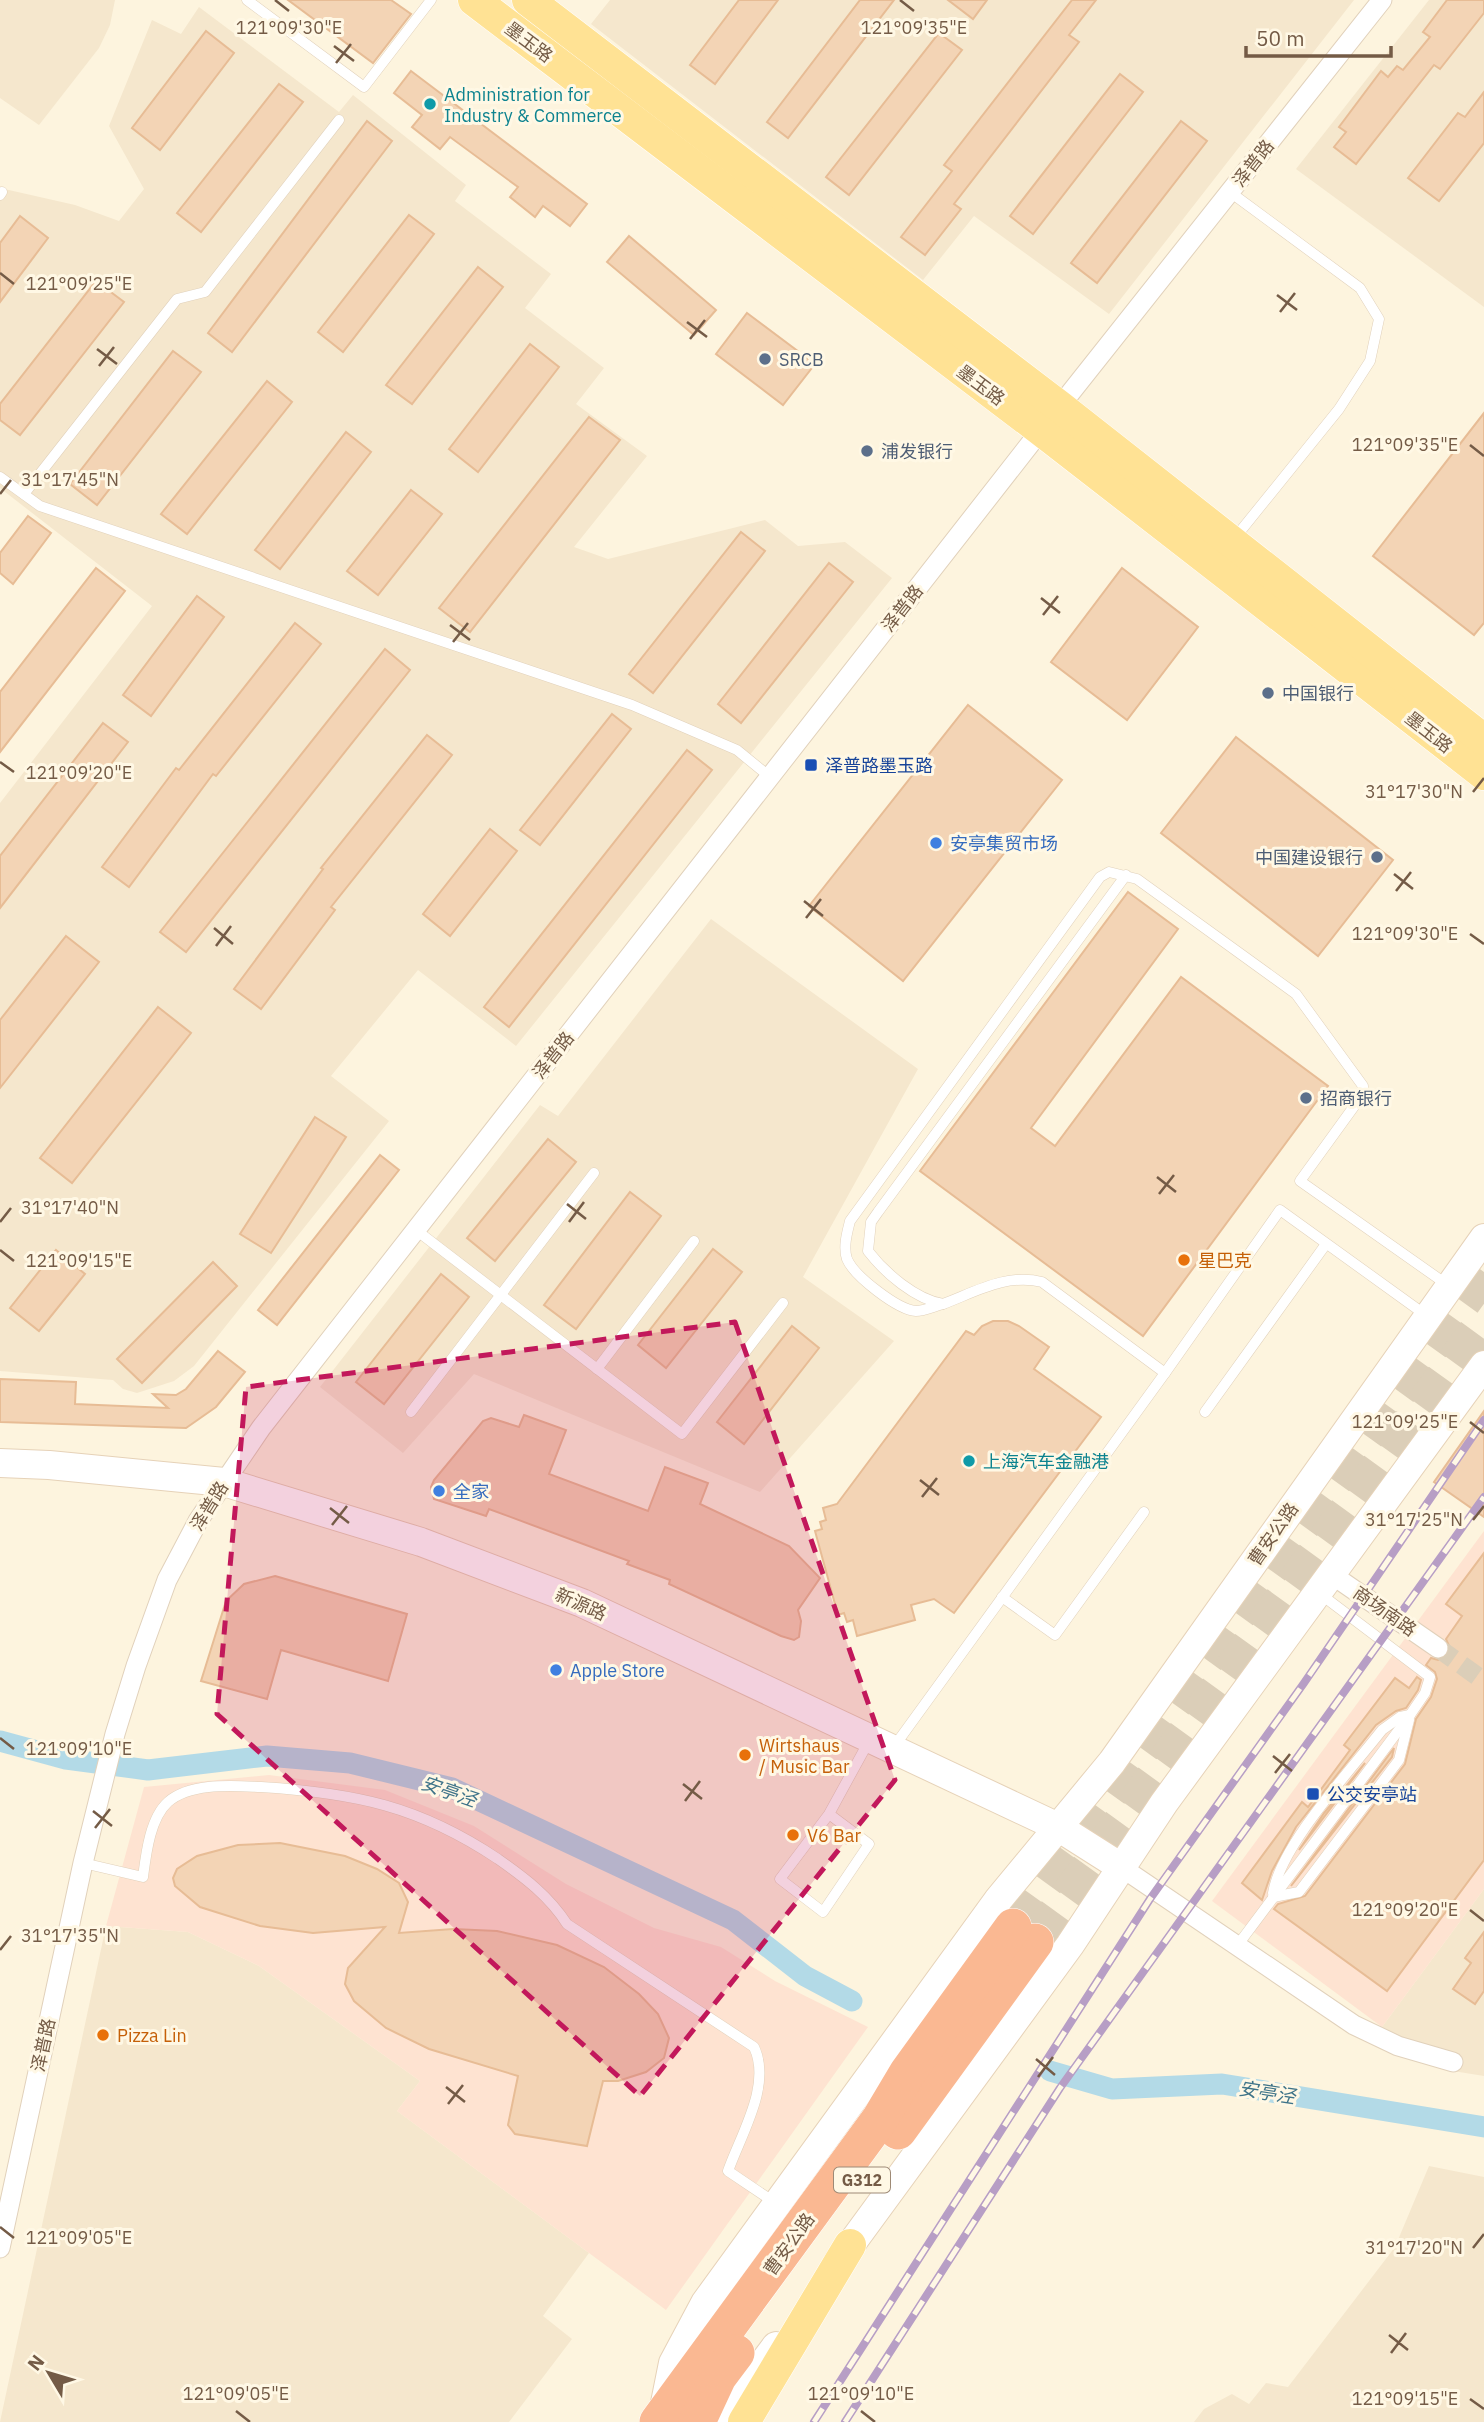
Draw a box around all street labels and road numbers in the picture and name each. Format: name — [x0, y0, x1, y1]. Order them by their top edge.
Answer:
street label: 墨玉路 — [501, 17, 557, 67]
street label: 泽普路 — [1227, 135, 1279, 191]
street label: 墨玉路 — [953, 360, 1009, 410]
street label: 泽普路 — [876, 580, 928, 636]
street label: 墨玉路 — [1401, 706, 1457, 758]
street label: 泽普路 — [527, 1027, 579, 1083]
street label: 泽普路 — [185, 1477, 233, 1535]
street label: 曹安公路 — [1243, 1498, 1303, 1570]
street label: 商场南路 — [1349, 1581, 1421, 1641]
street label: 新源路 — [552, 1583, 610, 1625]
street label: 泽普路 — [26, 2016, 60, 2074]
road number: G312 — [834, 2168, 890, 2192]
street label: 曹安公路 — [759, 2208, 819, 2280]

